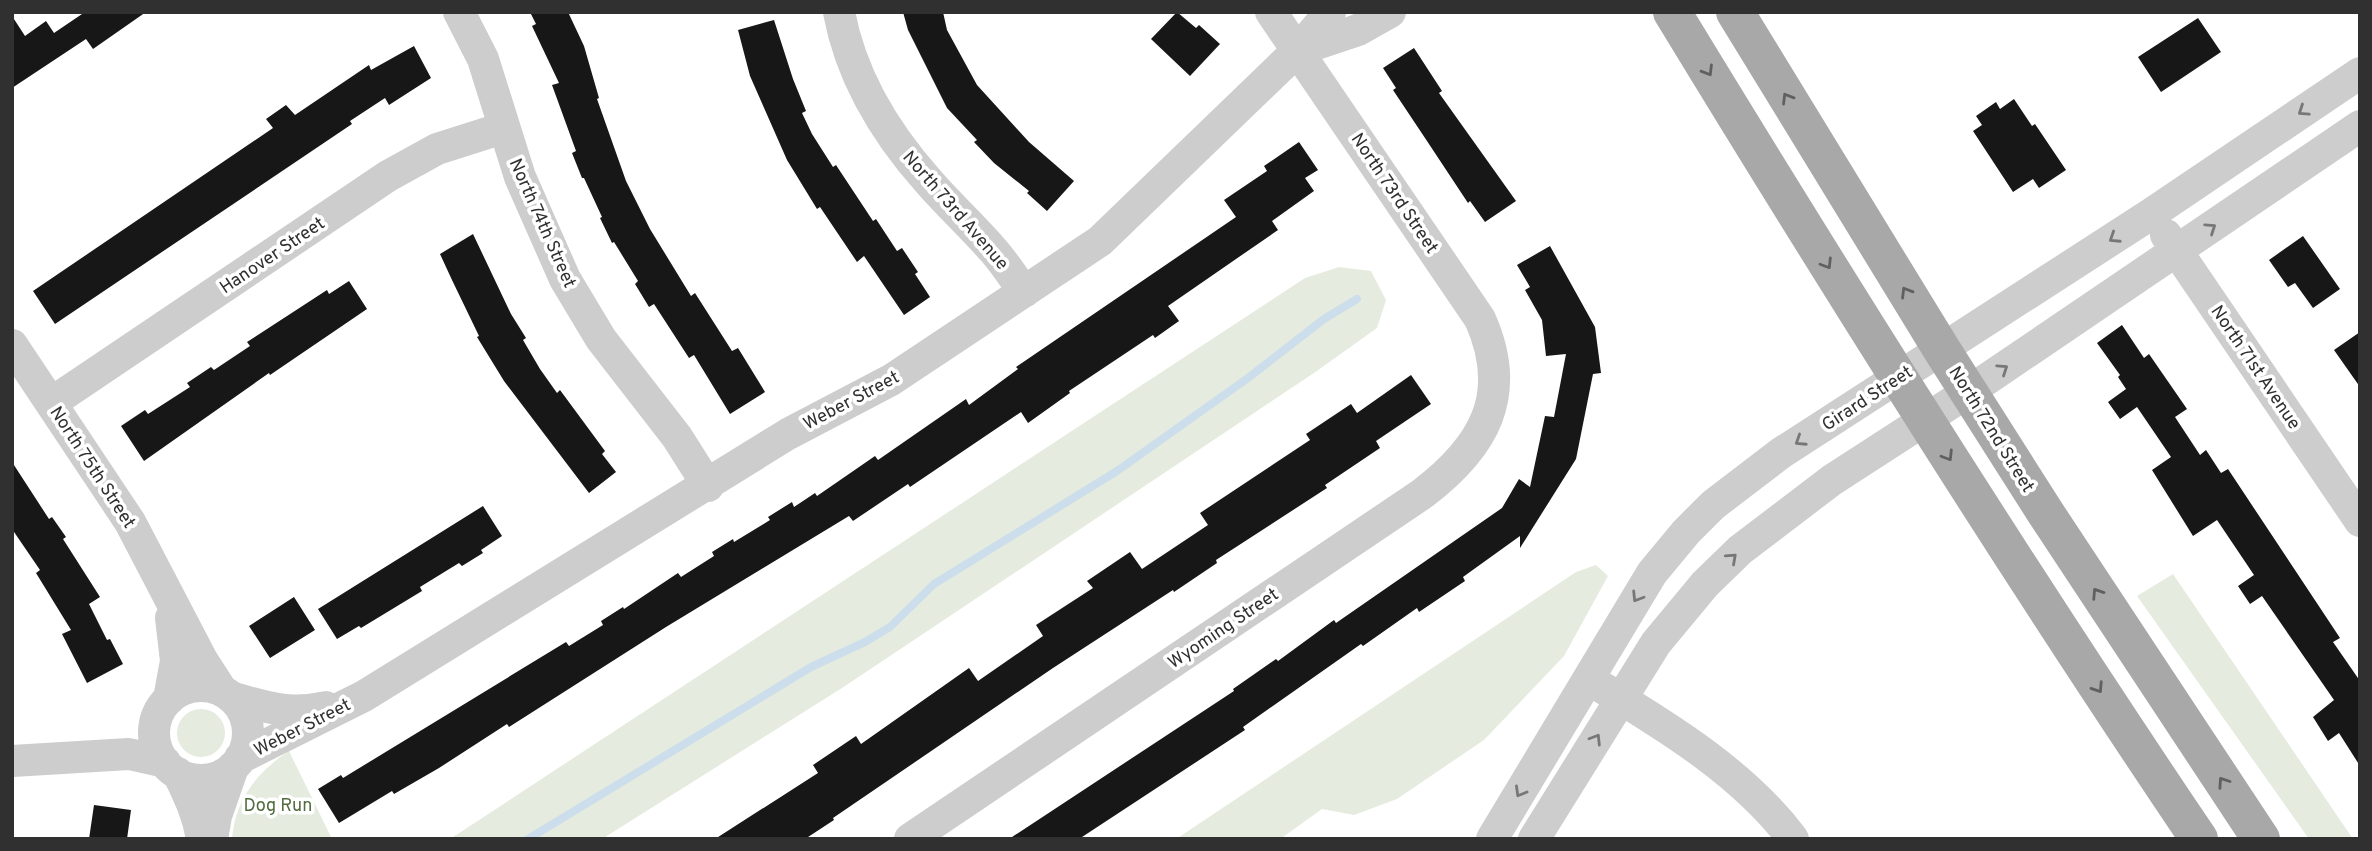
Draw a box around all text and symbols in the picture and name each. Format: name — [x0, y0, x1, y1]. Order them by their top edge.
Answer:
one-way arrow — [1699, 63, 1712, 76]
one-way arrow — [1783, 92, 1796, 105]
one-way arrow — [2298, 102, 2311, 115]
street label: North 73rd Street — [1345, 129, 1443, 259]
street label: North 73rd Avenue — [897, 147, 1013, 275]
street label: North 74th Street — [503, 155, 580, 292]
street label: Hanover Street — [216, 213, 330, 300]
one-way arrow — [2203, 223, 2216, 236]
one-way arrow — [2109, 230, 2122, 242]
one-way arrow — [1819, 256, 1832, 269]
one-way arrow — [1901, 286, 1914, 299]
street label: North 71st Avenue — [2205, 301, 2305, 434]
street label: Girard Street — [1818, 361, 1918, 437]
street label: North 72nd Street — [1943, 362, 2039, 497]
one-way arrow — [1995, 364, 2008, 377]
street label: Weber Street — [800, 366, 904, 436]
street label: North 75th Street — [44, 402, 140, 533]
one-way arrow — [1795, 433, 1808, 446]
one-way arrow — [1940, 448, 1953, 461]
one-way arrow — [1724, 554, 1737, 566]
street label: Wyoming Street — [1164, 584, 1284, 675]
one-way arrow — [2092, 587, 2105, 600]
one-way arrow — [1633, 589, 1646, 602]
one-way arrow — [2089, 681, 2102, 694]
street label: Weber Street — [250, 694, 355, 763]
one-way arrow — [1588, 734, 1601, 747]
one-way arrow — [2219, 777, 2231, 790]
one-way arrow — [1515, 785, 1528, 797]
park label: Dog Run — [244, 795, 312, 818]

